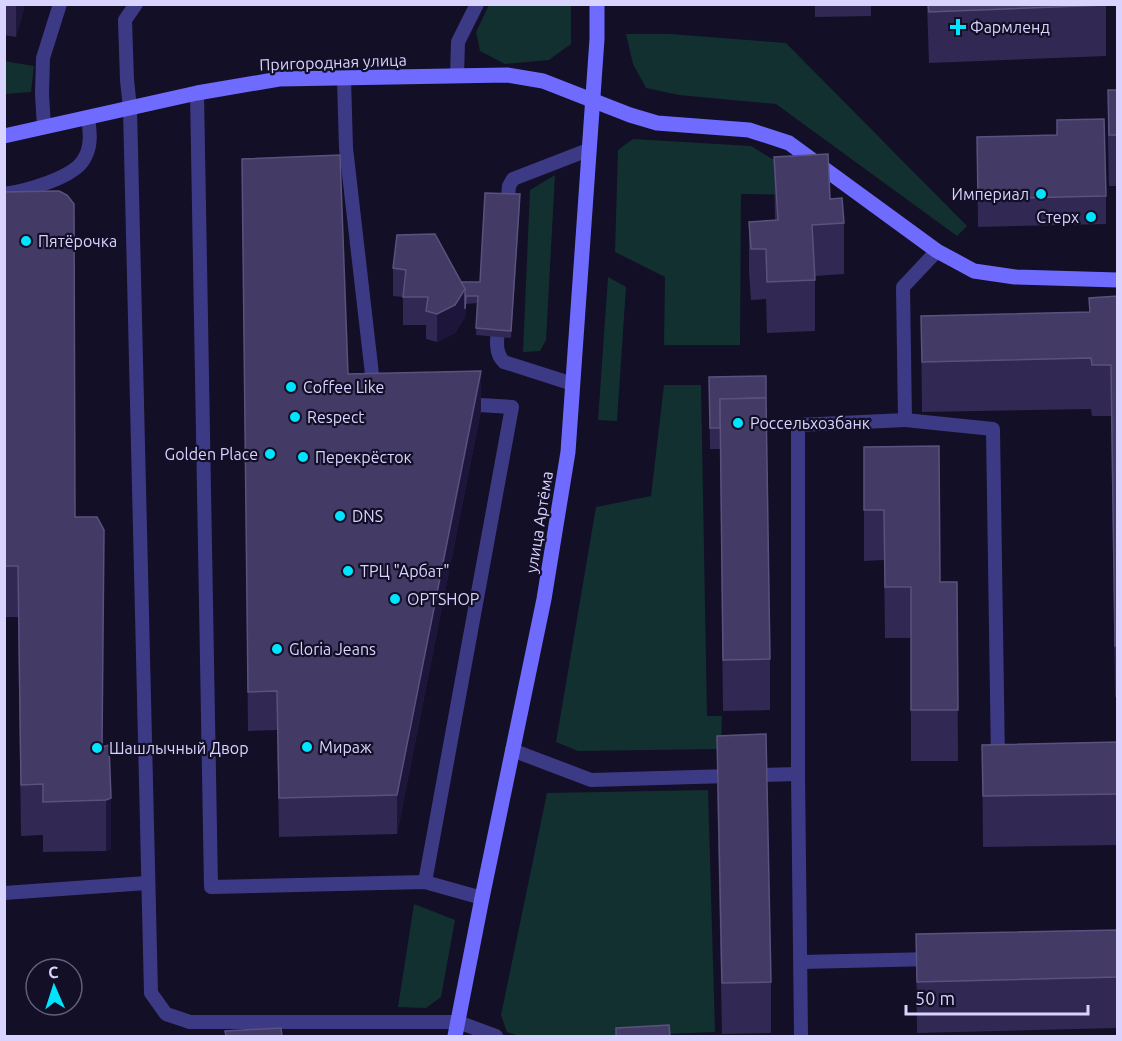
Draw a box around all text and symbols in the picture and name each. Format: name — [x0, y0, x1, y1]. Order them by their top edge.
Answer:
place label: Фармленд — [970, 18, 1050, 36]
marker: Фармленд — [951, 20, 965, 34]
street label: Пригородная улица — [259, 50, 407, 74]
place label: Империал — [952, 185, 1029, 203]
marker: Империал — [1034, 187, 1048, 201]
place label: Стерх — [1036, 208, 1079, 226]
marker: Стерх — [1084, 210, 1098, 224]
place label: Пятёрочка — [38, 232, 117, 250]
marker: Пятёрочка — [19, 234, 33, 248]
place label: Coffee Like — [303, 378, 384, 396]
marker: Coffee Like — [284, 380, 298, 394]
place label: Respect — [307, 408, 365, 426]
marker: Respect — [288, 410, 302, 424]
place label: Россельхозбанк — [750, 414, 870, 432]
marker: Россельхозбанк — [731, 416, 745, 430]
place label: Golden Place — [165, 445, 258, 463]
marker: Golden Place — [263, 447, 277, 461]
place label: Перекрёсток — [315, 448, 412, 466]
marker: Перекрёсток — [296, 450, 310, 464]
street label: улица Артёма — [522, 470, 556, 574]
place label: DNS — [352, 507, 383, 525]
marker: DNS — [333, 509, 347, 523]
place label: ТРЦ "Арбат" — [360, 562, 450, 580]
marker: ТРЦ "Арбат" — [341, 564, 355, 578]
place label: OPTSHOP — [407, 590, 479, 608]
marker: OPTSHOP — [388, 592, 402, 606]
place label: Gloria Jeans — [289, 640, 376, 658]
marker: Gloria Jeans — [270, 642, 284, 656]
place label: Мираж — [319, 738, 372, 756]
place label: Шашлычный Двор — [109, 739, 249, 757]
marker: Мираж — [300, 740, 314, 754]
marker: Шашлычный Двор — [90, 741, 104, 755]
north arrow — [24, 957, 84, 1017]
text: С — [48, 963, 59, 981]
scale bar — [906, 978, 1088, 1016]
text: 50 m — [915, 988, 955, 1008]

